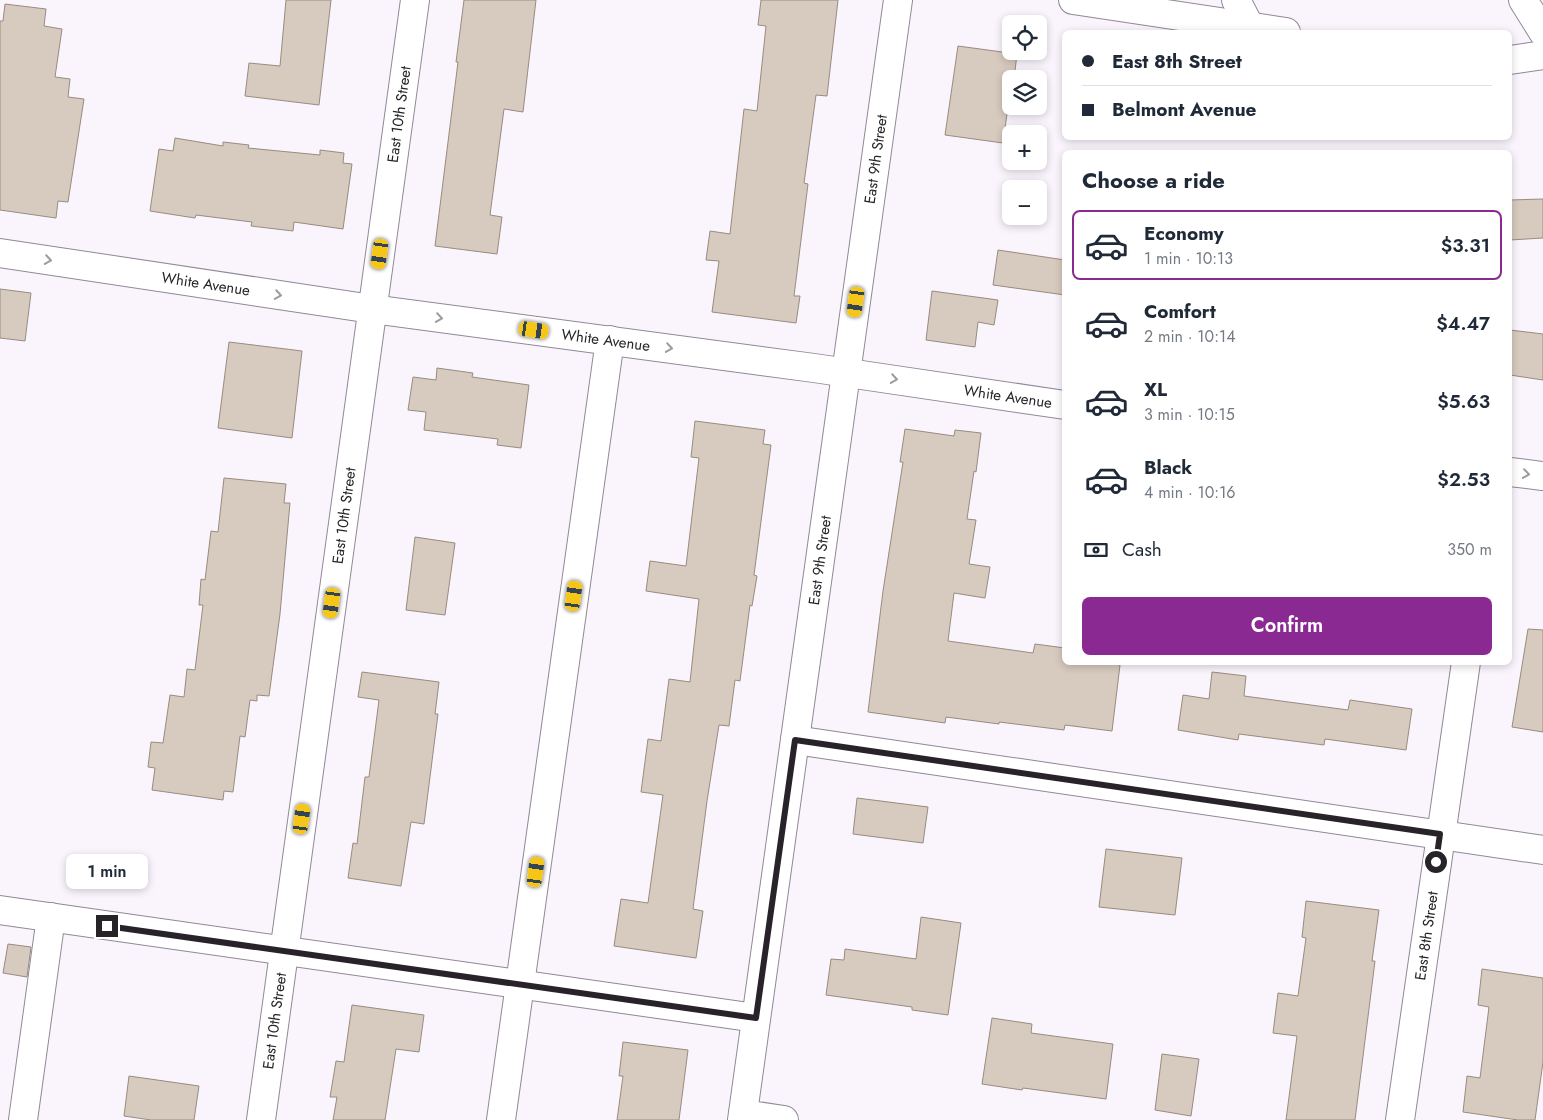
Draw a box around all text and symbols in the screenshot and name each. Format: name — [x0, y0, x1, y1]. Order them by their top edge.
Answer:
map controls — [1002, 15, 1047, 225]
button: locate — [1002, 15, 1047, 60]
text: East 8th Street — [1112, 48, 1242, 75]
street label: East 10th Street — [382, 64, 417, 164]
button: layers — [1002, 70, 1047, 115]
text: Belmont Avenue — [1112, 96, 1256, 123]
street label: East 9th Street — [859, 113, 893, 205]
button: + — [1002, 125, 1047, 170]
text: Choose a ride — [1082, 164, 1225, 196]
button: − — [1002, 180, 1047, 225]
text: Economy — [1144, 220, 1224, 247]
icon: car — [1084, 223, 1129, 268]
text: $3.31 — [1441, 232, 1490, 259]
car — [370, 238, 389, 270]
text: 1 min · 10:13 — [1144, 247, 1233, 270]
one-way arrow — [45, 254, 53, 265]
street label: White Avenue — [160, 266, 252, 302]
car — [846, 286, 865, 318]
one-way arrow — [274, 289, 282, 299]
text: Comfort — [1144, 298, 1216, 325]
icon: car — [1084, 301, 1129, 346]
text: $4.47 — [1436, 310, 1490, 337]
one-way arrow — [435, 312, 443, 322]
car — [518, 320, 549, 340]
street label: White Avenue — [560, 323, 652, 357]
text: 2 min · 10:14 — [1144, 325, 1235, 348]
one-way arrow — [665, 343, 674, 353]
one-way arrow — [890, 374, 899, 384]
text: XL — [1144, 376, 1167, 403]
street label: White Avenue — [962, 379, 1054, 414]
icon: car — [1084, 379, 1129, 424]
text: $5.63 — [1437, 388, 1490, 415]
text: 3 min · 10:15 — [1144, 403, 1235, 426]
text: Black — [1144, 454, 1192, 481]
icon: car — [1084, 457, 1129, 502]
street label: East 10th Street — [327, 466, 362, 565]
text: $2.53 — [1437, 466, 1490, 493]
one-way arrow — [1523, 468, 1531, 479]
text: 4 min · 10:16 — [1144, 481, 1236, 504]
street label: East 9th Street — [803, 514, 837, 607]
icon: cash — [1082, 536, 1110, 564]
text: Cash — [1122, 536, 1162, 563]
text: 350 m — [1447, 538, 1492, 561]
car — [564, 580, 583, 612]
car — [322, 587, 341, 619]
button: Confirm — [1082, 597, 1492, 655]
car — [292, 803, 311, 835]
route start — [1425, 851, 1447, 873]
callout: 1 min — [66, 854, 148, 888]
car — [526, 856, 545, 888]
text: 1 min — [88, 860, 126, 883]
street label: East 8th Street — [1409, 890, 1444, 982]
route end — [96, 915, 118, 937]
street label: East 10th Street — [257, 971, 292, 1071]

